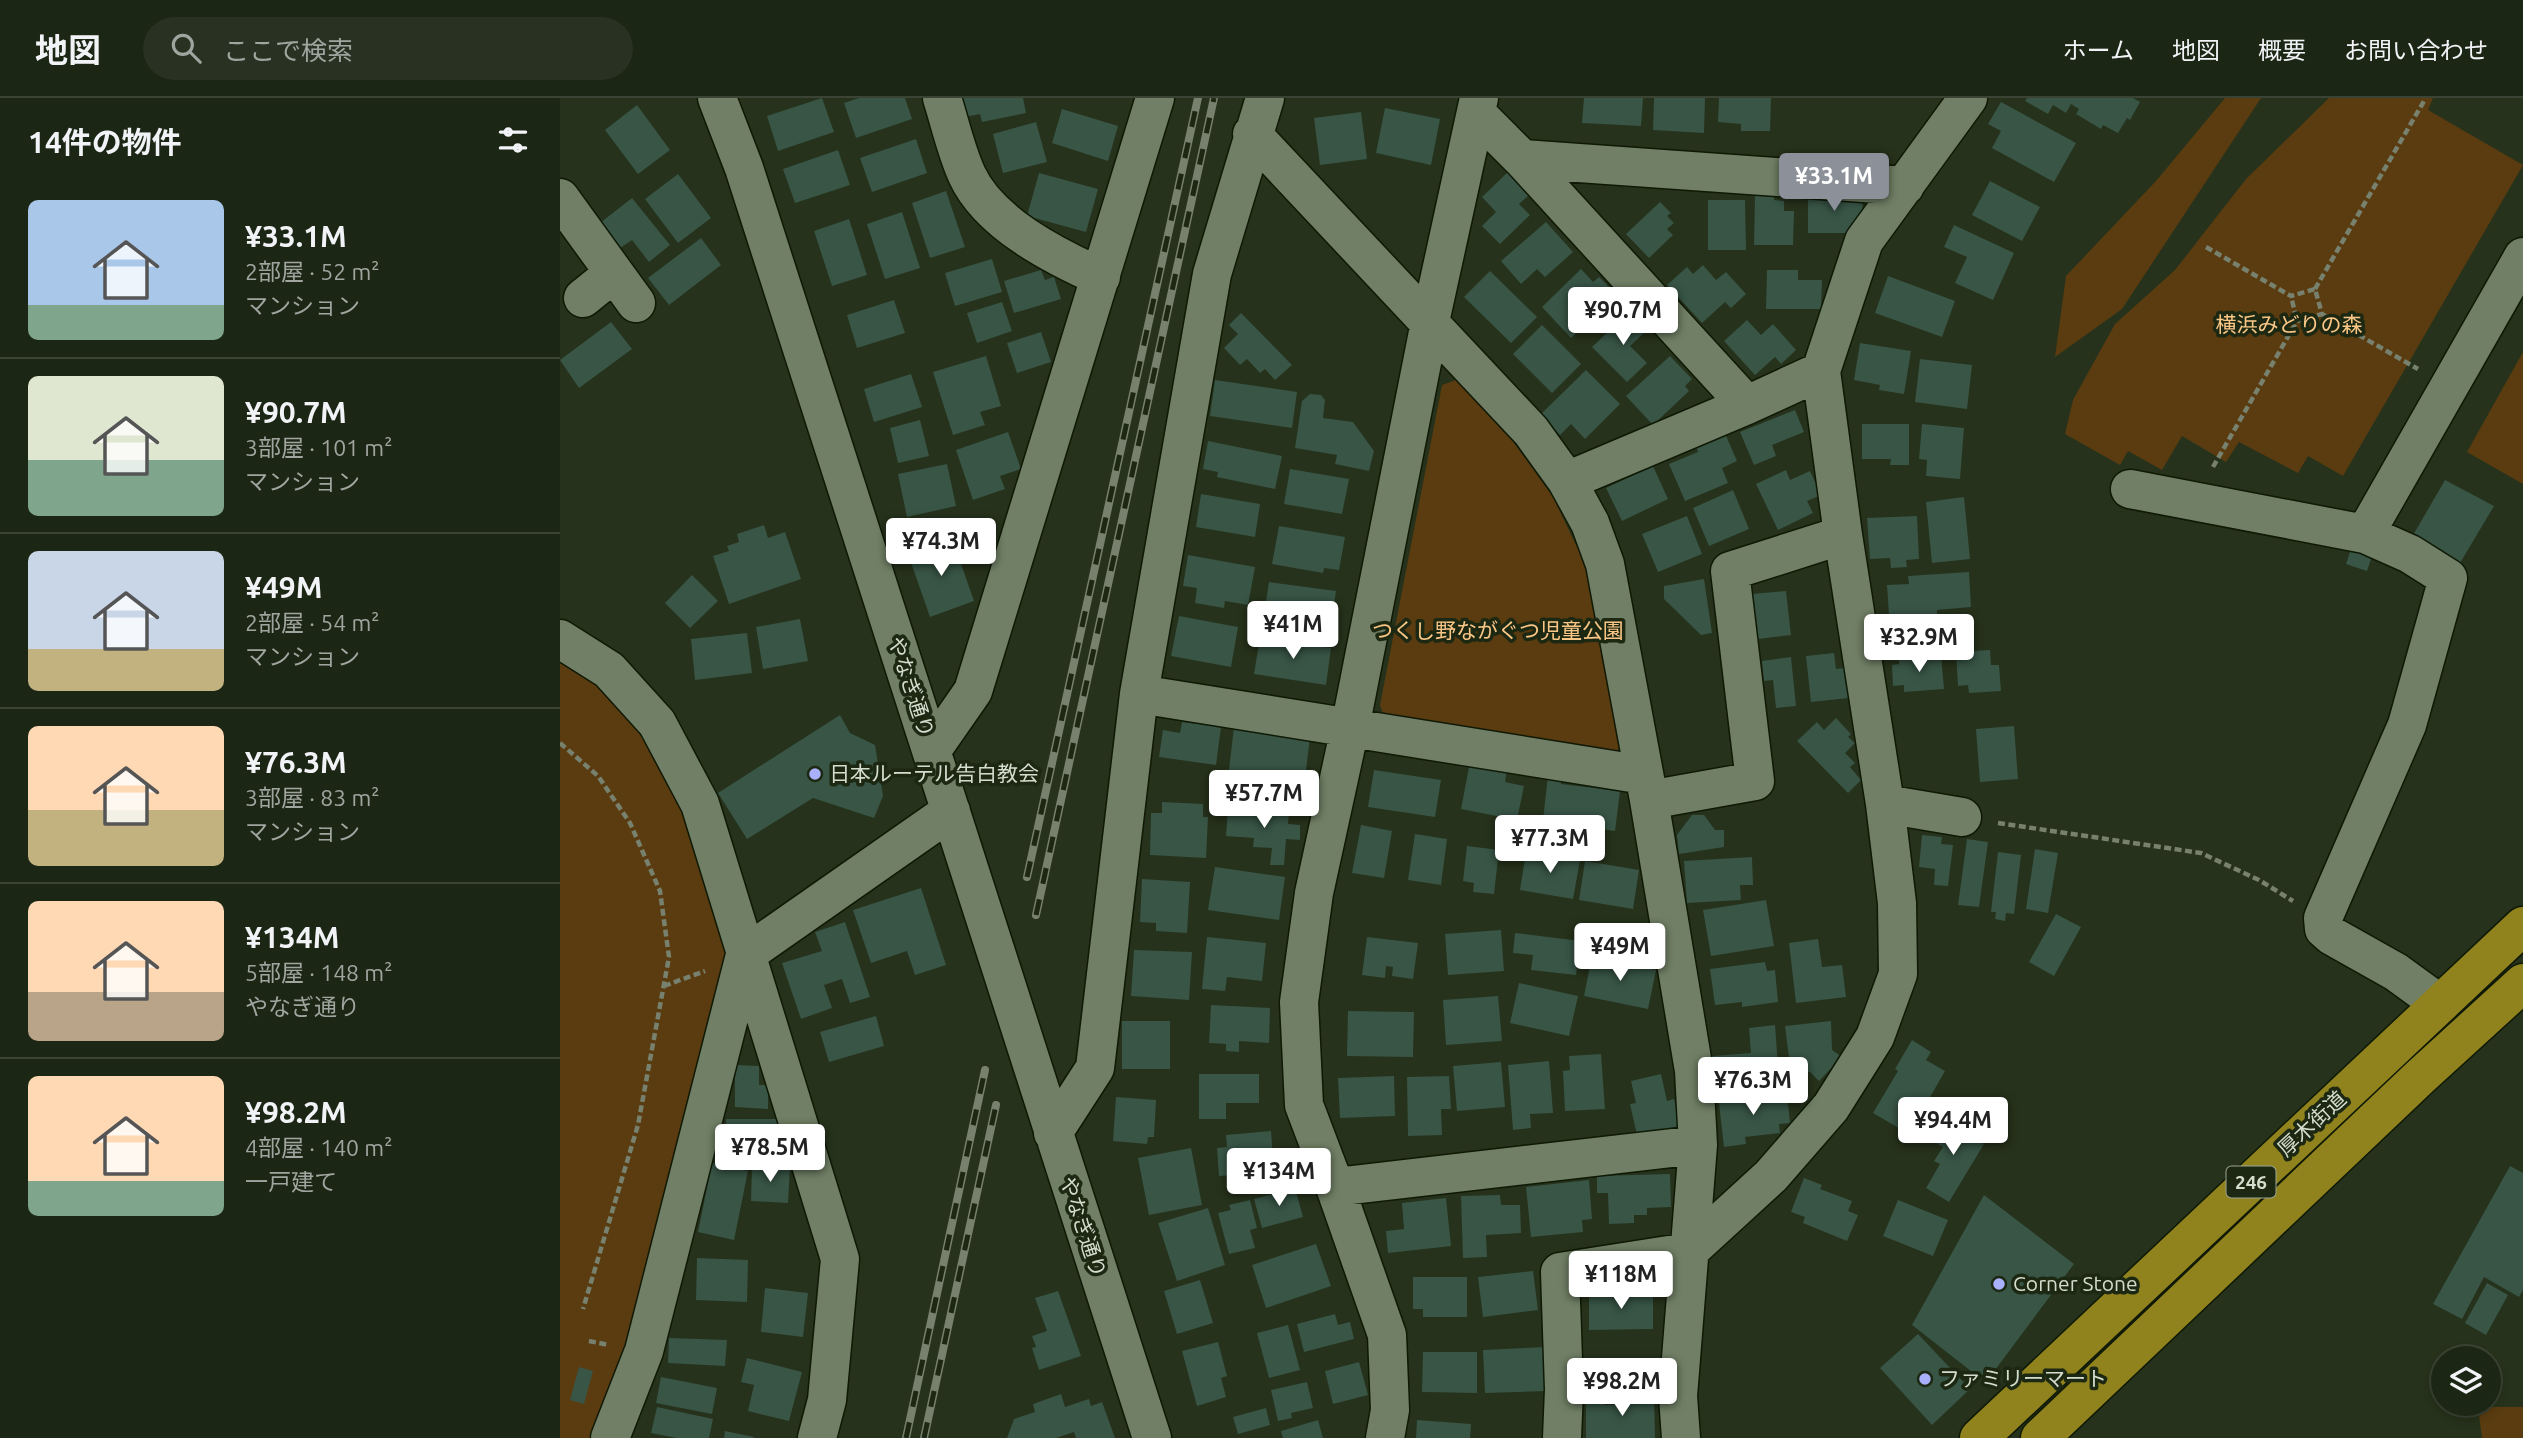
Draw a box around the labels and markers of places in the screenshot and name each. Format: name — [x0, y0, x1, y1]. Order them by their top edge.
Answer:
pin: ¥33.1M — [1777, 153, 1891, 213]
pin: ¥90.7M — [1566, 288, 1680, 347]
pin: ¥74.3M — [884, 518, 998, 578]
pin: ¥41M — [1252, 602, 1334, 661]
pin: ¥32.9M — [1862, 614, 1976, 674]
place label: 日本ルーテル告白教会 — [829, 761, 1039, 785]
marker: 日本ルーテル告白教会 — [807, 766, 823, 782]
pin: ¥57.7M — [1207, 770, 1321, 830]
pin: ¥77.3M — [1493, 816, 1607, 875]
pin: ¥49M — [1579, 924, 1661, 983]
pin: ¥76.3M — [1696, 1058, 1810, 1117]
pin: ¥94.4M — [1896, 1098, 2010, 1157]
pin: ¥78.5M — [713, 1124, 827, 1184]
pin: ¥134M — [1230, 1148, 1328, 1208]
pin: ¥118M — [1572, 1252, 1670, 1311]
place label: Corner Stone — [2013, 1271, 2138, 1295]
marker: Corner Stone — [1991, 1276, 2007, 1292]
pin: ¥98.2M — [1565, 1358, 1679, 1418]
place label: ファミリーマート — [1939, 1366, 2107, 1390]
marker: ファミリーマート — [1917, 1371, 1933, 1387]

